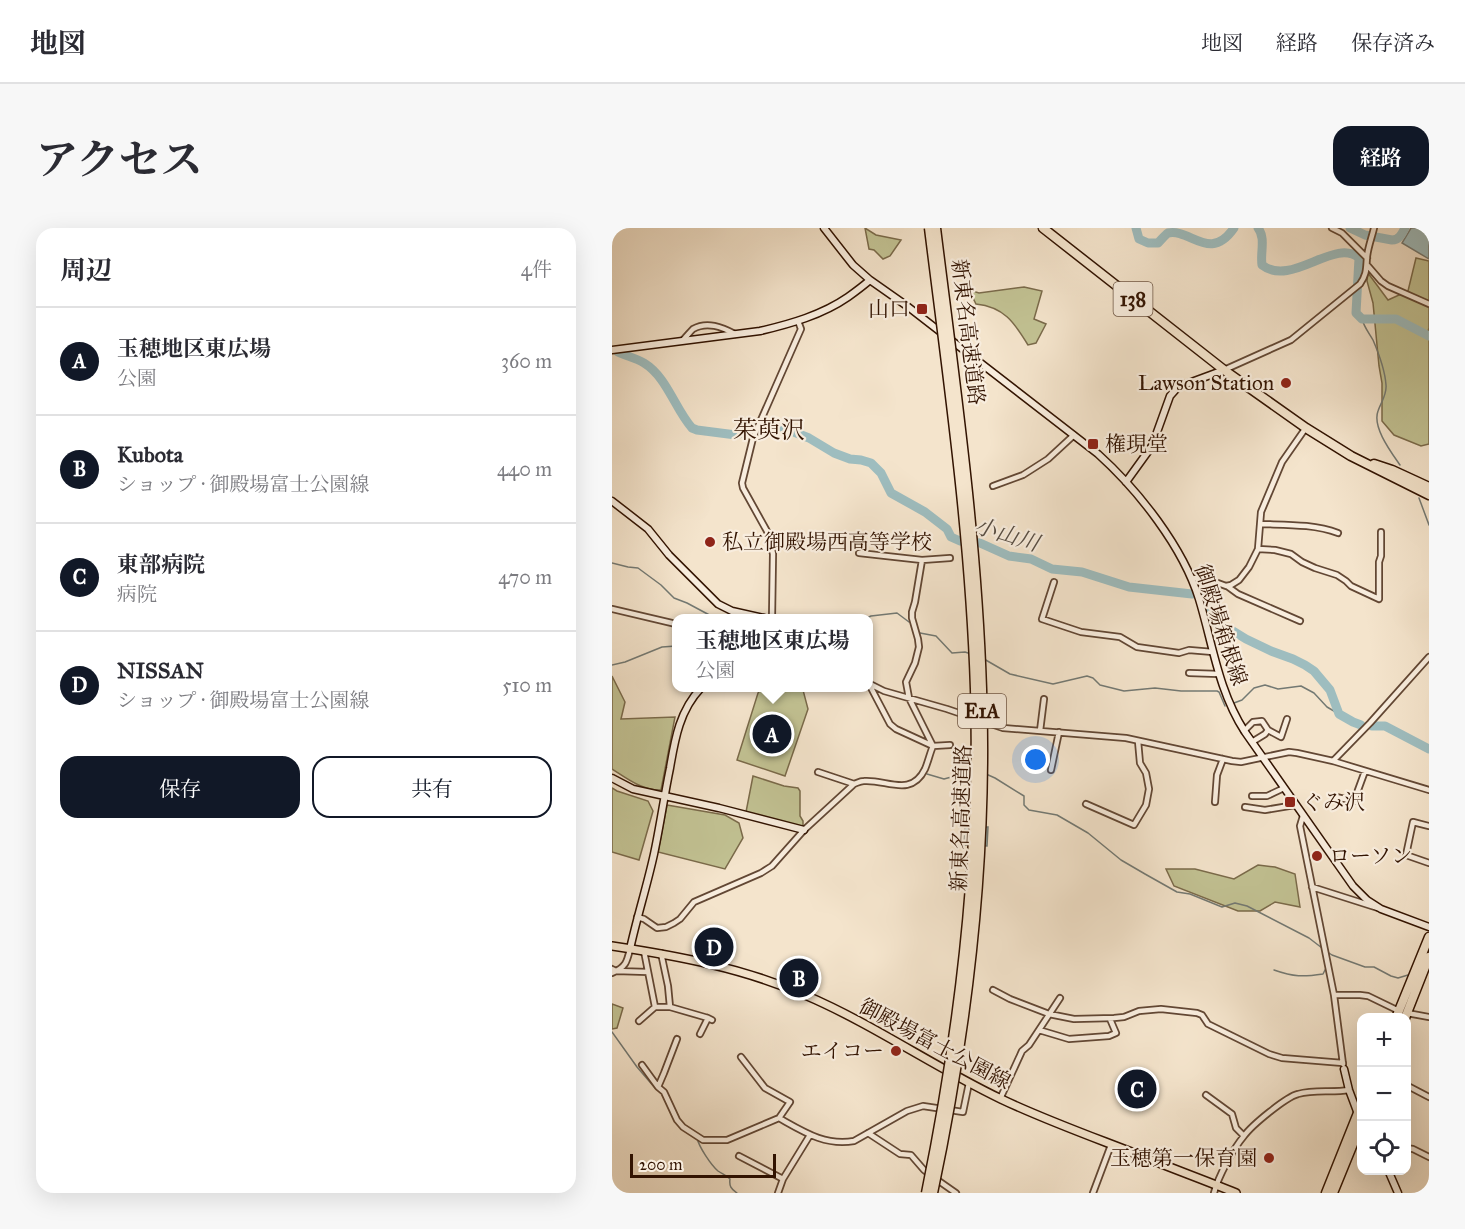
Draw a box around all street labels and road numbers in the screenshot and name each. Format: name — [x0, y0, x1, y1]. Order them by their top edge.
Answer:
street label: 新東名高速道路 — [946, 257, 990, 407]
road number: 138 — [1114, 282, 1152, 316]
street label: 御殿場箱根線 — [1189, 561, 1253, 689]
road number: E1A — [958, 694, 1006, 728]
street label: 新東名高速道路 — [945, 744, 977, 892]
street label: 御殿場富士公園線 — [855, 993, 1015, 1095]

